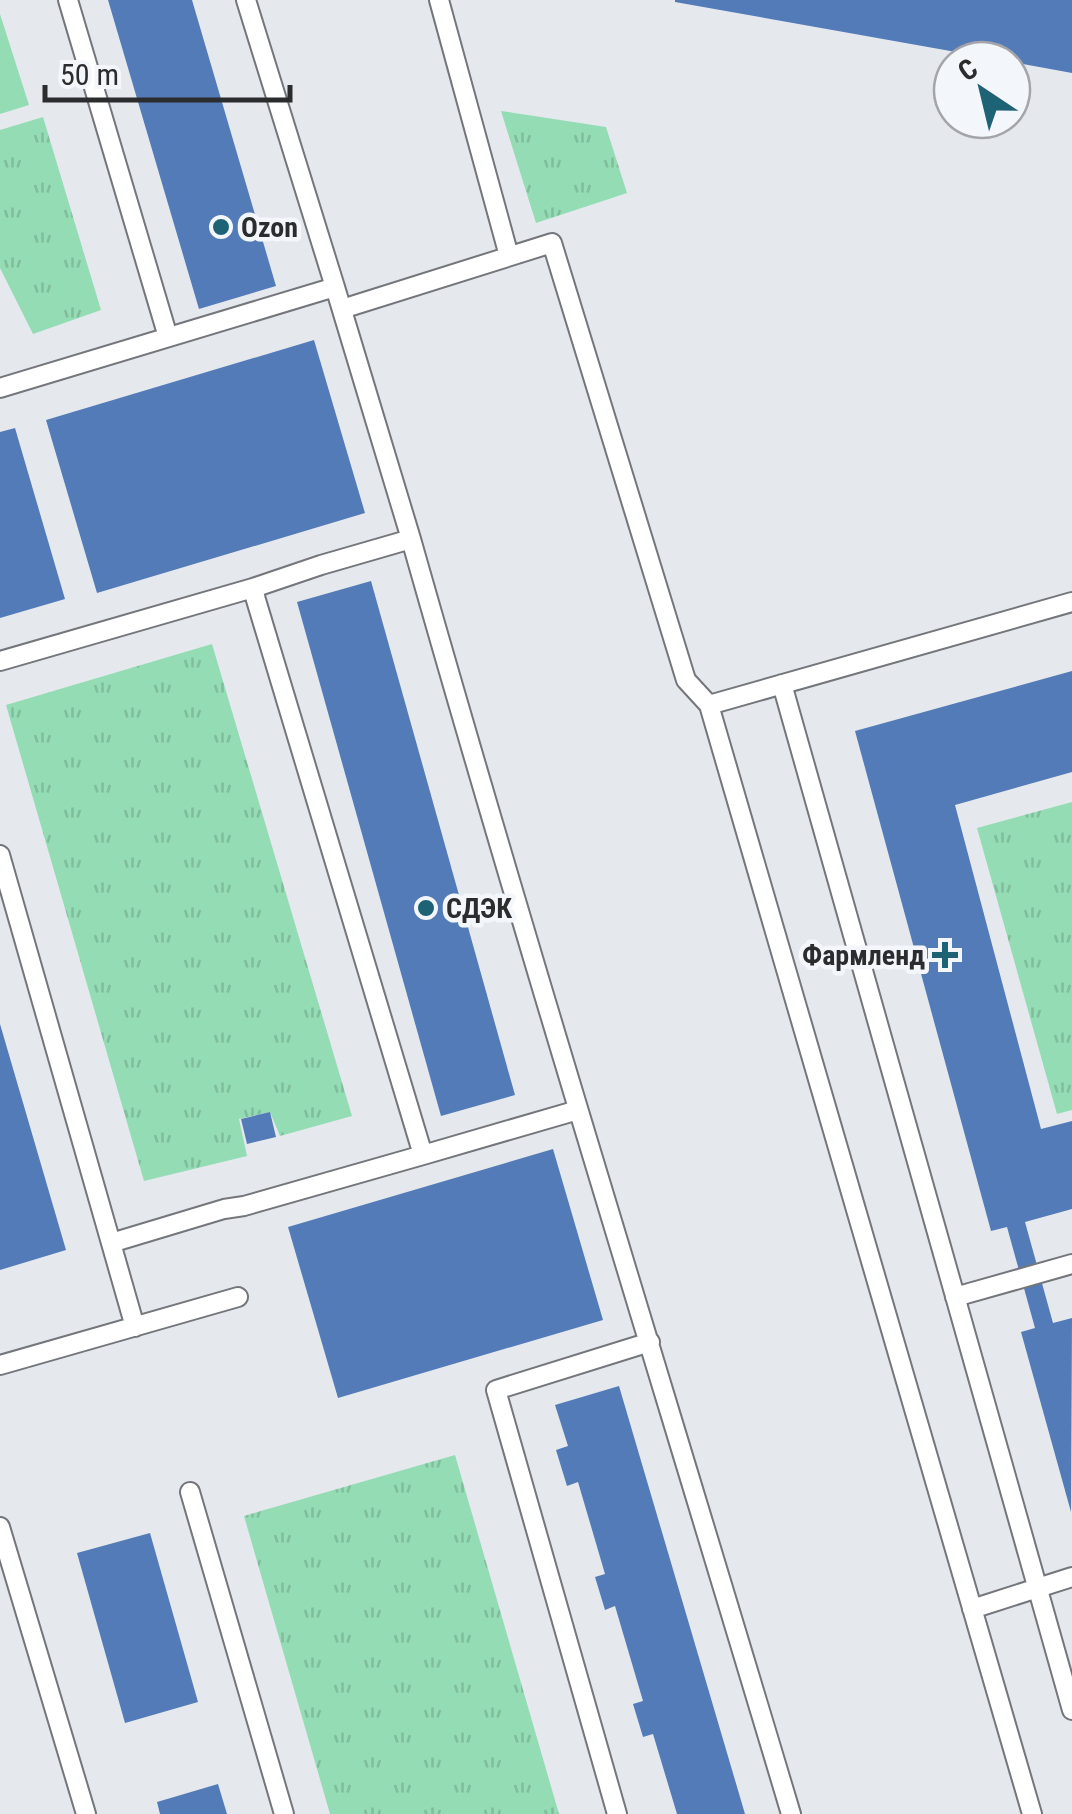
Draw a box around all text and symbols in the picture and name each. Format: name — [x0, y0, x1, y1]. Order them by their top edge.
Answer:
scale bar — [45, 40, 290, 102]
north arrow — [932, 40, 1032, 140]
text: С — [952, 52, 984, 88]
text: 50 m — [60, 57, 119, 92]
place label: Ozon — [241, 211, 298, 244]
marker: Ozon — [210, 216, 232, 238]
place label: СДЭК — [446, 892, 512, 925]
marker: СДЭК — [415, 897, 437, 919]
place label: Фармленд — [802, 939, 925, 972]
marker: Фармленд — [934, 944, 956, 966]

